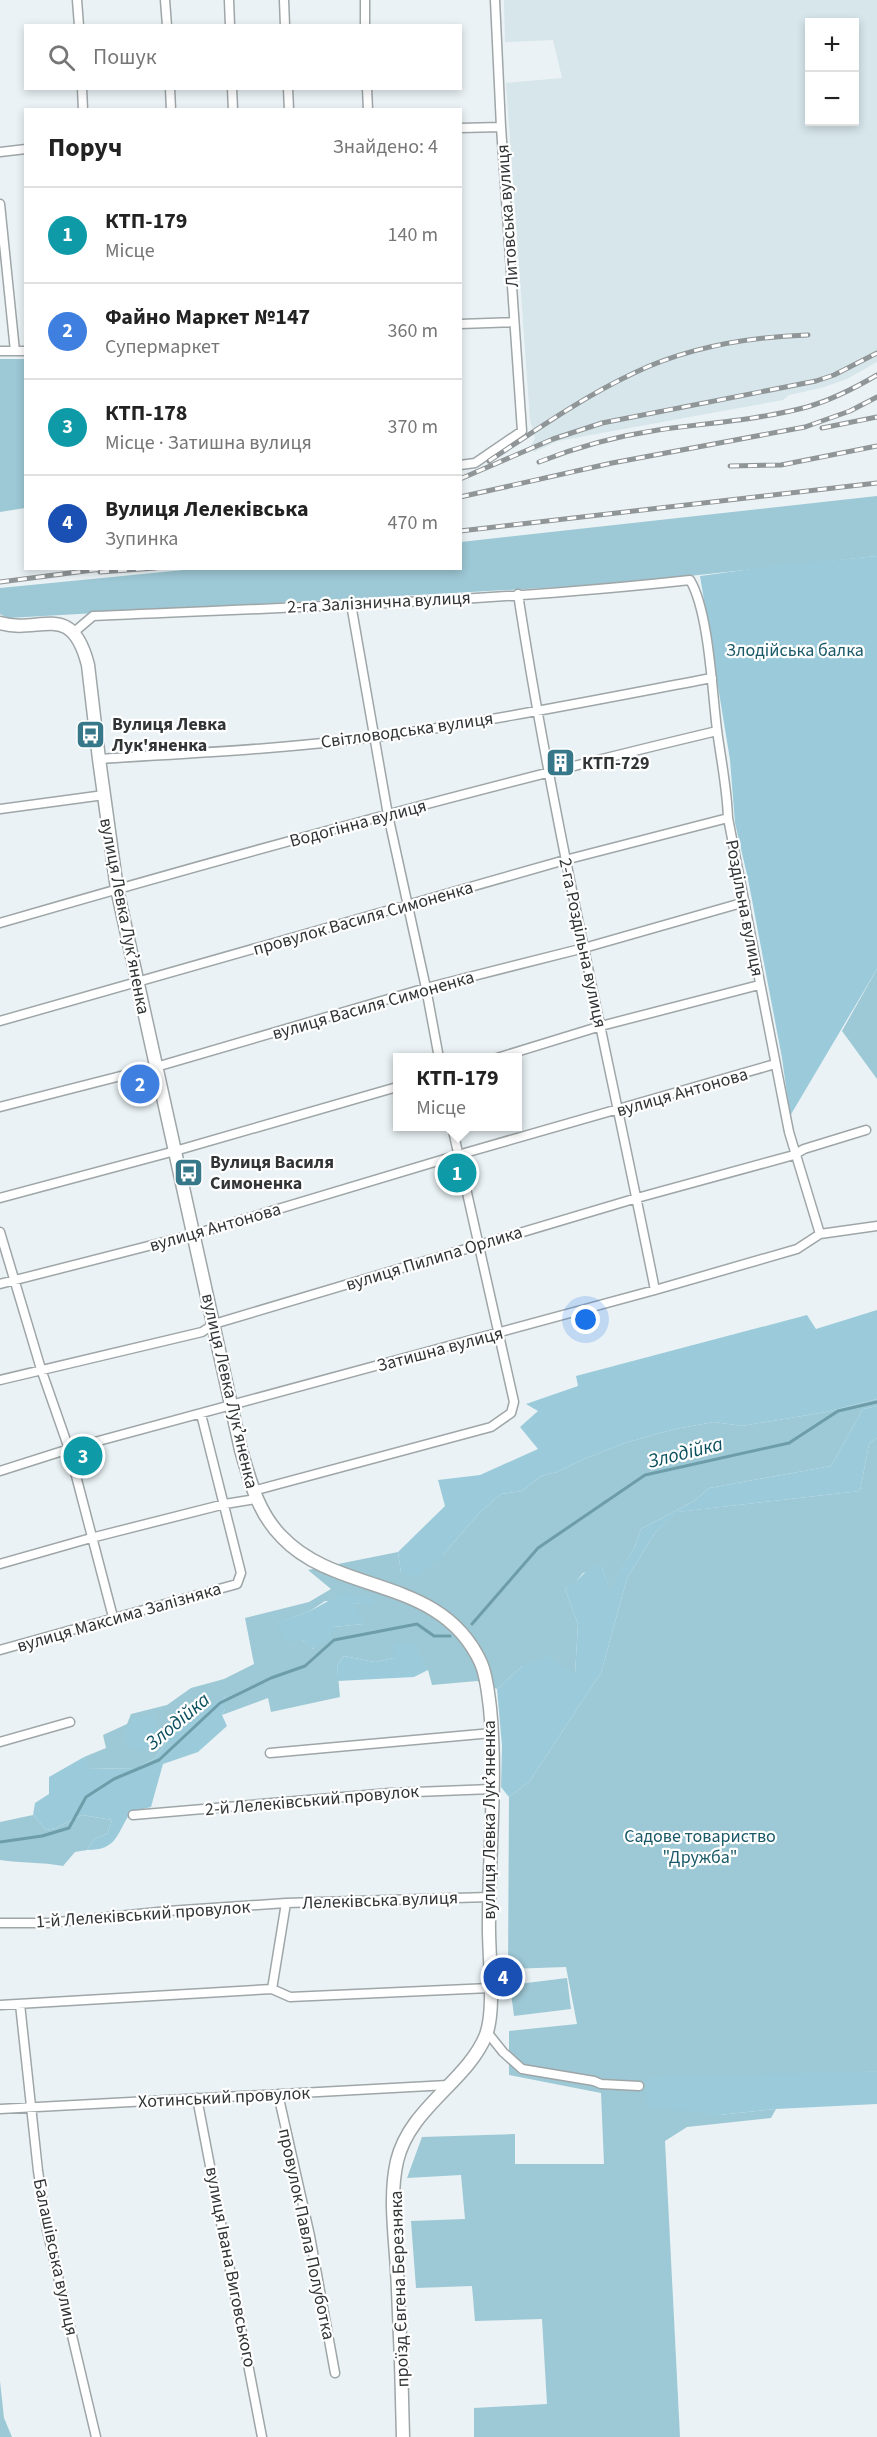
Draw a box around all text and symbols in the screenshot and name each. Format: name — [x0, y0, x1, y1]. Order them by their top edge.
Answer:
map controls — [805, 18, 859, 126]
button: + — [805, 18, 859, 72]
search box — [24, 24, 462, 90]
icon: search — [45, 41, 78, 74]
text: Пошук — [93, 41, 157, 73]
button: − — [805, 72, 859, 126]
text: Поруч — [48, 129, 122, 166]
text: Знайдено: 4 — [333, 133, 438, 161]
street label: Литовська вулиця — [490, 144, 525, 288]
text: КТП-179 — [105, 205, 187, 237]
text: 1 — [62, 221, 73, 249]
text: 140 m — [388, 221, 438, 249]
text: Місце — [105, 237, 155, 265]
text: Файно Маркет №147 — [105, 301, 310, 333]
text: 2 — [62, 317, 73, 345]
text: 360 m — [388, 317, 438, 345]
text: Супермаркет — [105, 333, 220, 361]
text: КТП-178 — [105, 397, 187, 429]
text: 3 — [62, 413, 73, 441]
text: 370 m — [388, 413, 438, 441]
text: Місце · Затишна вулиця — [105, 429, 312, 457]
text: Вулиця Лелеківська — [105, 493, 309, 525]
text: 4 — [62, 509, 73, 537]
text: 470 m — [388, 509, 438, 537]
text: Зупинка — [105, 525, 178, 553]
street label: 2-га Залізнична вулиця — [287, 585, 471, 620]
park label: Злодійська балка — [726, 638, 864, 663]
street label: Світловодська вулиця — [319, 706, 495, 755]
place label: Вулиця Левка Лук'яненка — [111, 712, 226, 758]
bus stop icon: Вулиця Левка Лук'яненка — [75, 718, 107, 750]
building icon: КТП-729 — [545, 747, 577, 779]
place label: КТП-729 — [582, 751, 649, 776]
street label: Водогінна вулиця — [287, 793, 429, 854]
street label: вулиця Левка Лукʼяненка — [93, 816, 156, 1016]
street label: Роздільна вулиця — [719, 837, 770, 979]
street label: 2-га Роздільна вулиця — [552, 856, 613, 1030]
street label: провулок Василя Симоненка — [250, 875, 476, 962]
street label: вулиця Василя Симоненка — [269, 965, 477, 1046]
popup — [393, 1053, 522, 1131]
pin: 2 — [120, 1062, 160, 1106]
text: КТП-179 — [416, 1062, 499, 1094]
street label: вулиця Антонова — [613, 1062, 751, 1123]
text: Місце — [416, 1094, 466, 1122]
place label: Вулиця Василя Симоненка — [210, 1150, 334, 1196]
pin: 1 — [438, 1150, 476, 1196]
bus stop icon: Вулиця Василя Симоненка — [173, 1156, 205, 1188]
street label: вулиця Антонова — [146, 1197, 284, 1258]
street label: вулиця Пилипа Орлика — [343, 1220, 526, 1297]
street label: вулиця Левка Лукʼяненка — [195, 1291, 264, 1491]
your location — [571, 1305, 600, 1334]
street label: Затишна вулиця — [374, 1321, 506, 1378]
water label: Злодійка — [645, 1430, 726, 1476]
pin: 3 — [64, 1434, 103, 1478]
street label: вулиця Максима Залізняка — [14, 1576, 224, 1659]
water label: Злодійка — [139, 1686, 216, 1757]
street label: вулиця Левка Лукʼяненка — [477, 1720, 502, 1920]
street label: 2-й Лелеківський провулок — [204, 1779, 420, 1822]
park label: Садове товариство "Дружба" — [624, 1824, 776, 1870]
street label: Лелеківська вулиця — [302, 1885, 458, 1916]
street label: 1-й Лелеківський провулок — [35, 1895, 251, 1934]
pin: 4 — [484, 1954, 522, 2000]
street label: Хотинський провулок — [137, 2081, 311, 2114]
street label: провулок Павла Полуботка — [272, 2126, 341, 2342]
street label: вулиця Івана Виговського — [199, 2165, 262, 2370]
street label: Балашівська вулиця — [27, 2176, 84, 2338]
street label: проїзд Євгена Березняка — [384, 2190, 415, 2388]

